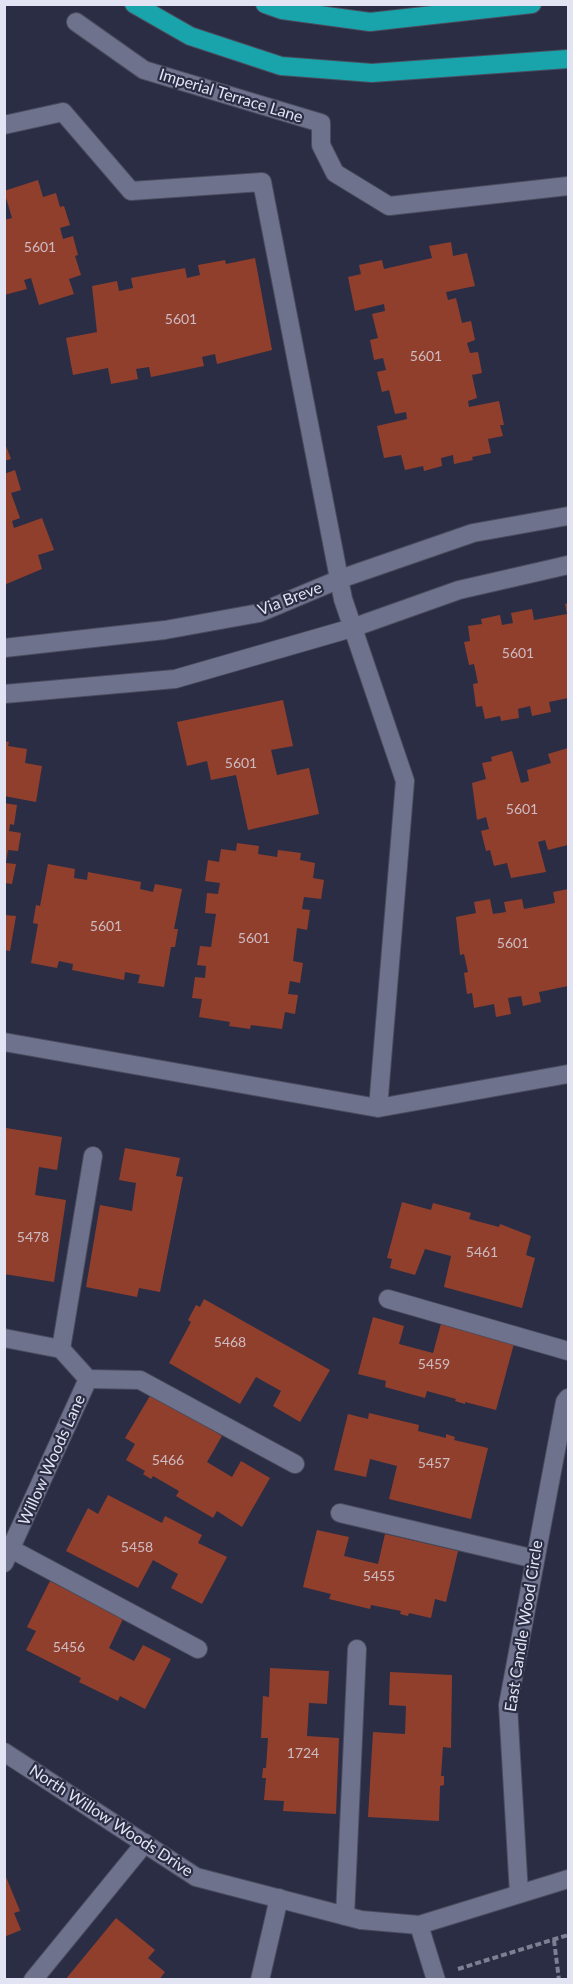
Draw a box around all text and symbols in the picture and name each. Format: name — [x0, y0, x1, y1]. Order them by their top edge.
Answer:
street label: Imperial Terrace Lane — [157, 65, 305, 127]
house number: 5601 — [24, 239, 56, 255]
house number: 5601 — [165, 311, 197, 327]
house number: 5601 — [410, 348, 442, 364]
street label: Via Breve — [255, 578, 325, 620]
house number: 5601 — [502, 645, 534, 661]
house number: 5601 — [225, 755, 257, 771]
house number: 5601 — [506, 801, 538, 817]
house number: 5601 — [90, 918, 122, 934]
house number: 5601 — [238, 930, 270, 946]
house number: 5601 — [497, 935, 529, 951]
house number: 5478 — [17, 1229, 49, 1245]
house number: 5461 — [466, 1244, 498, 1260]
house number: 5468 — [214, 1334, 246, 1350]
house number: 5459 — [418, 1356, 450, 1372]
street label: Willow Woods Lane — [15, 1392, 89, 1528]
house number: 5466 — [152, 1452, 184, 1468]
house number: 5457 — [418, 1455, 450, 1471]
house number: 5458 — [121, 1539, 153, 1555]
street label: East Candle Wood Circle — [501, 1539, 547, 1713]
house number: 5455 — [363, 1568, 395, 1584]
house number: 5456 — [53, 1639, 85, 1655]
house number: 1724 — [287, 1745, 319, 1761]
street label: North Willow Woods Drive — [26, 1761, 196, 1881]

